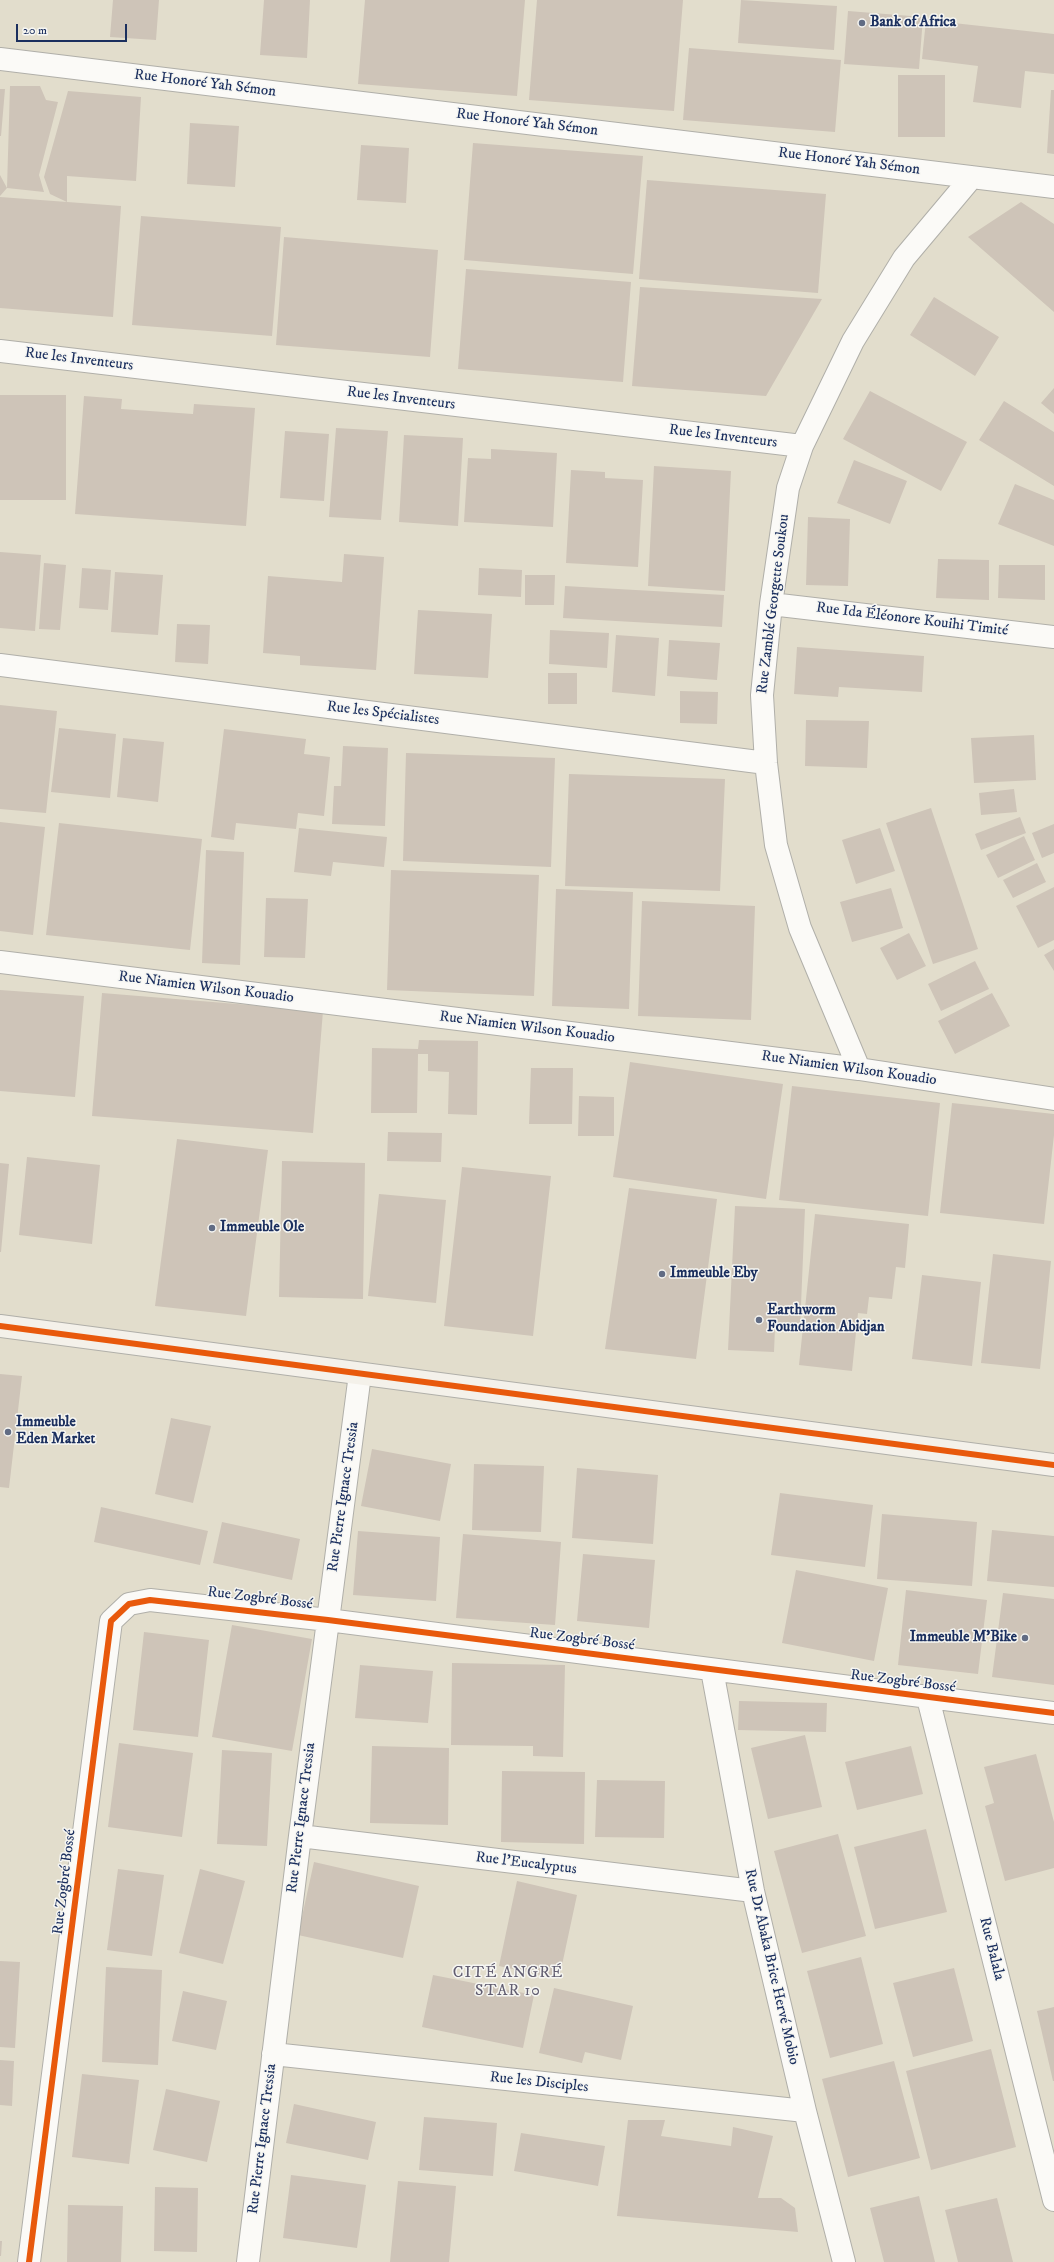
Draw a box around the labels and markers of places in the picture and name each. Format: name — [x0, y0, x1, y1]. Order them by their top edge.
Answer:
place label: Bank of Africa — [870, 14, 956, 32]
marker: Bank of Africa — [857, 18, 867, 28]
place label: Immeuble Ole — [220, 1219, 304, 1237]
marker: Immeuble Ole — [207, 1223, 217, 1233]
place label: Immeuble Eby — [670, 1265, 758, 1283]
marker: Immeuble Eby — [657, 1269, 667, 1279]
place label: Earthworm Foundation Abidjan — [767, 1302, 885, 1337]
marker: Earthworm Foundation Abidjan — [754, 1315, 764, 1325]
place label: Immeuble Eden Market — [16, 1414, 95, 1449]
marker: Immeuble Eden Market — [3, 1427, 13, 1437]
place label: Immeuble M’Bike — [910, 1629, 1017, 1647]
marker: Immeuble M’Bike — [1020, 1633, 1030, 1643]

